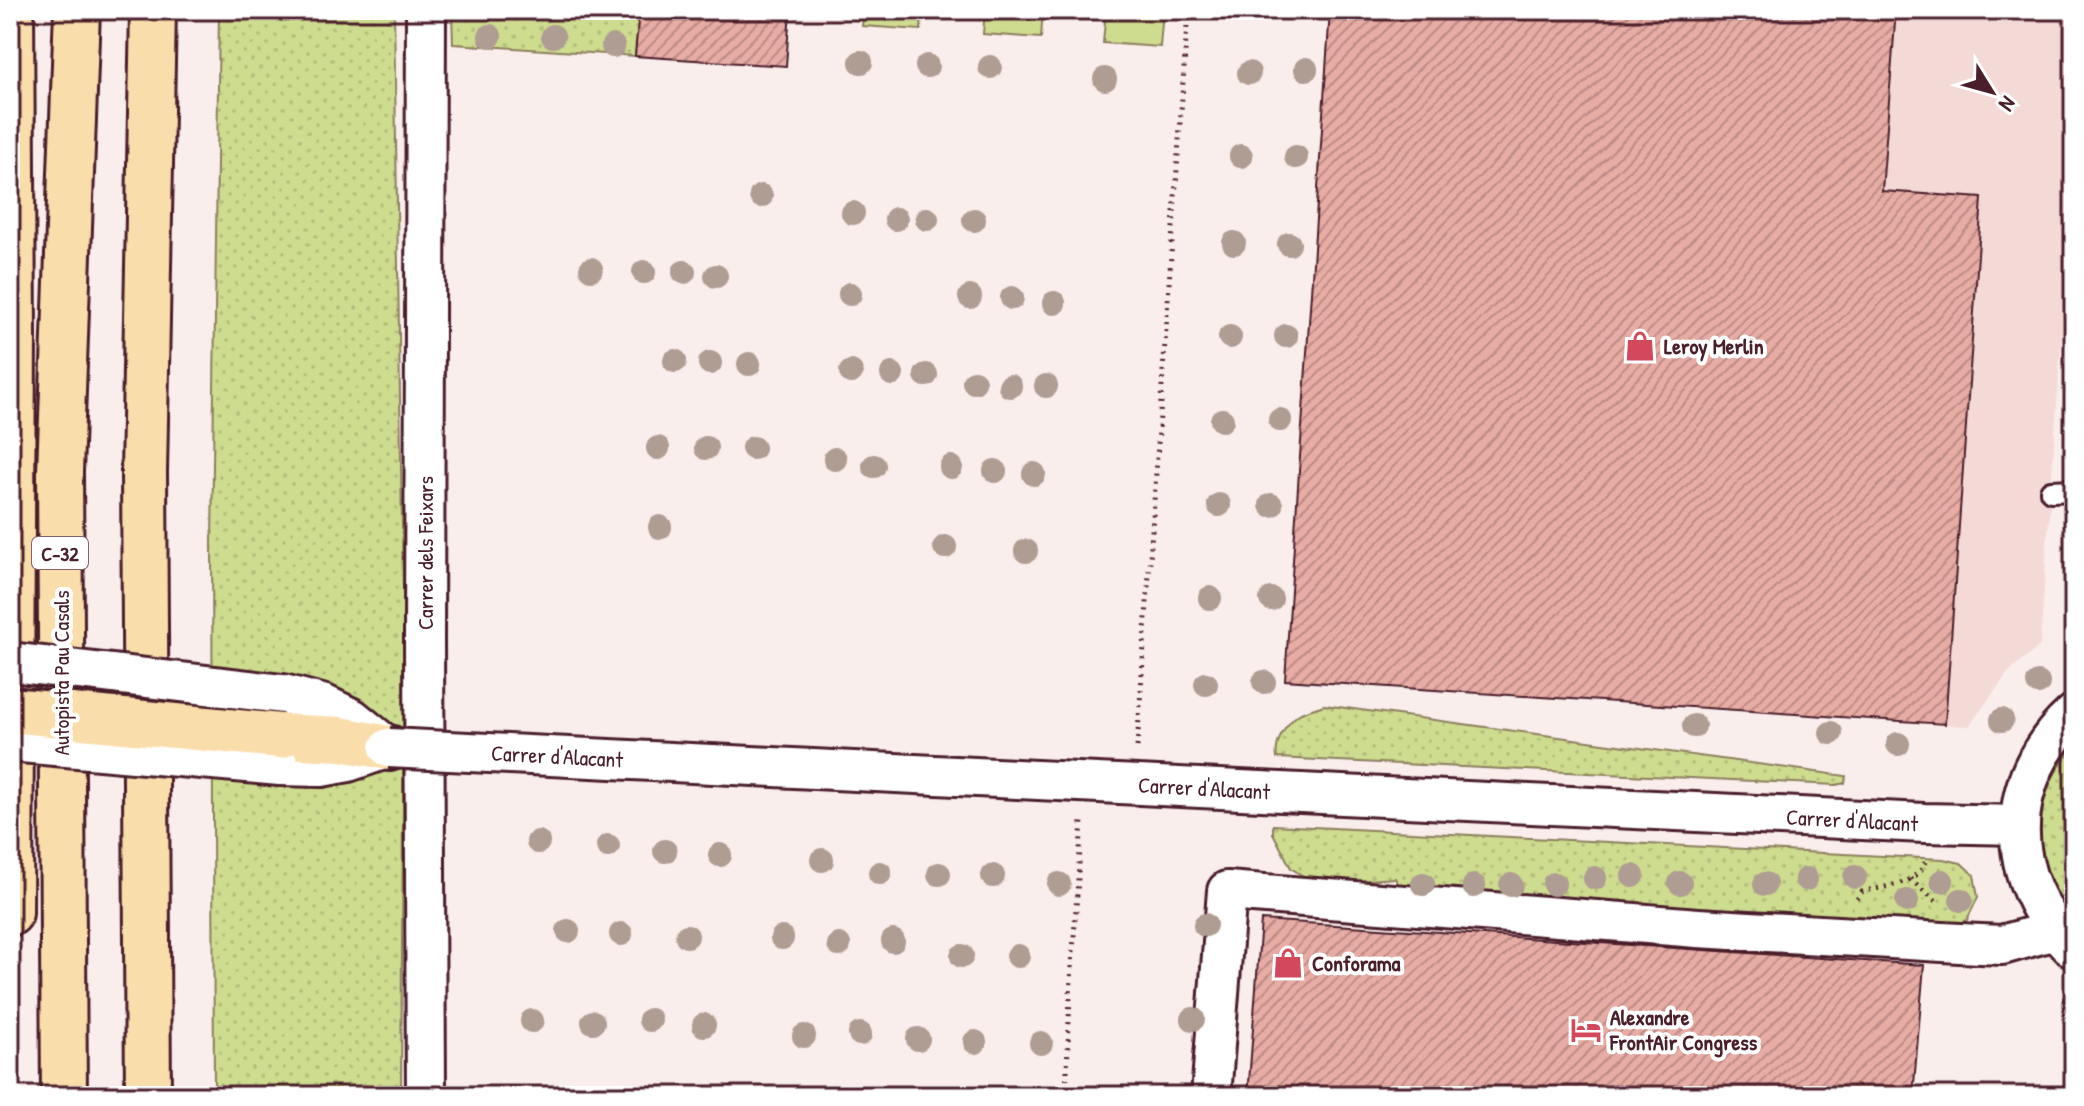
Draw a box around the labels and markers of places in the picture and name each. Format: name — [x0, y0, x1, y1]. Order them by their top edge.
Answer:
shop icon: Leroy Merlin — [1623, 329, 1657, 363]
place label: Leroy Merlin — [1664, 331, 1764, 362]
shop icon: Conforama — [1271, 946, 1305, 980]
place label: Conforama — [1312, 948, 1401, 978]
place label: Alexandre FrontAir Congress — [1609, 1002, 1758, 1058]
hotel icon: Alexandre FrontAir Congress — [1569, 1013, 1603, 1047]

